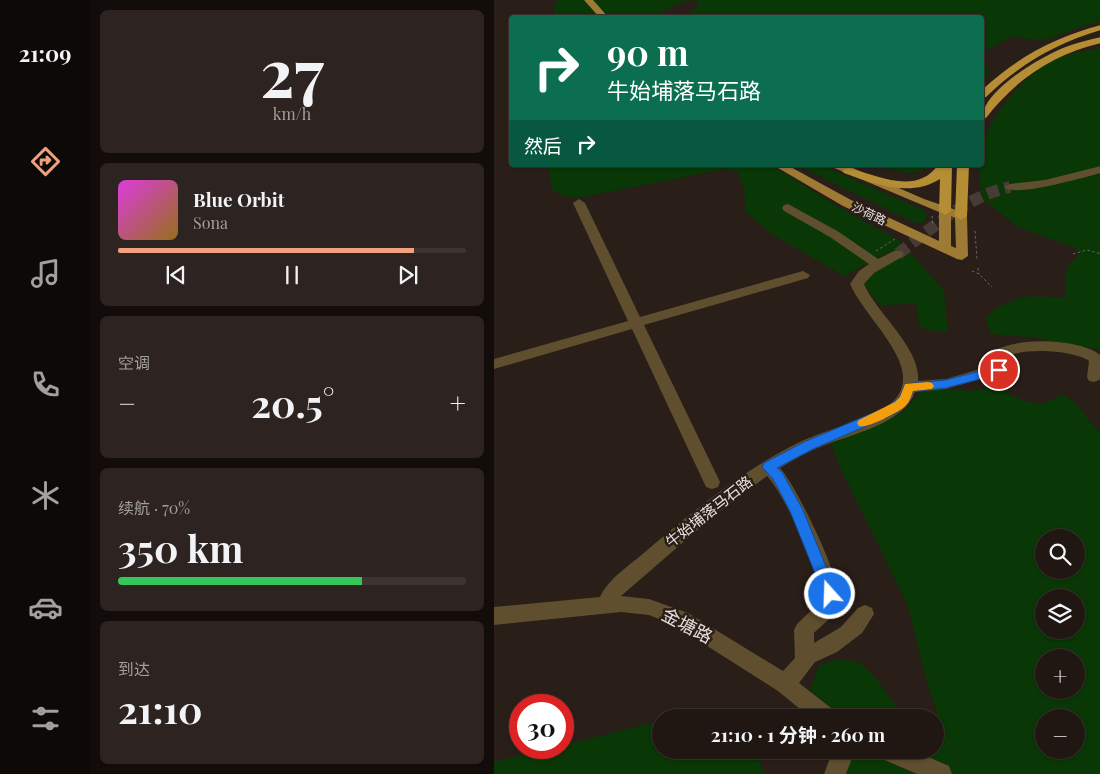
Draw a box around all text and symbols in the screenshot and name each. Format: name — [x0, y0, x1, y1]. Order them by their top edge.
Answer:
text: 27 — [260, 27, 324, 113]
text: 90 m — [607, 28, 689, 75]
icon: right — [524, 35, 589, 100]
text: 21:09 — [19, 38, 71, 68]
text: 牛始埔落马石路 — [607, 75, 761, 105]
text: km/h — [273, 103, 311, 124]
icon: right — [572, 130, 600, 158]
text: 然后 — [524, 132, 562, 158]
icon: directions — [28, 144, 63, 179]
text: Blue Orbit — [193, 186, 284, 212]
street label: 沙荷路 — [850, 198, 889, 228]
text: Sona — [193, 212, 228, 233]
icon: music — [28, 256, 63, 291]
icon: previous — [162, 261, 190, 289]
icon: pause — [278, 261, 306, 289]
icon: next — [394, 261, 422, 289]
pin — [978, 349, 1020, 391]
text: 空调 — [118, 352, 150, 373]
icon: arrive — [985, 356, 1013, 384]
icon: phone — [28, 367, 63, 402]
text: 20.5° — [251, 377, 334, 428]
text: − — [118, 384, 136, 421]
text: + — [450, 384, 466, 421]
street label: 牛始埔落马石路 — [661, 471, 756, 551]
icon: climate — [28, 478, 63, 513]
text: 续航 · 70% — [118, 497, 190, 518]
text: 350 km — [118, 522, 244, 573]
map controls — [1035, 529, 1085, 759]
button: search — [1035, 529, 1085, 579]
position arrow — [803, 567, 855, 619]
button: layers — [1035, 589, 1085, 639]
icon: car — [28, 590, 63, 625]
street label: 金塘路 — [658, 602, 717, 648]
button: + — [1035, 649, 1085, 699]
text: 到达 — [118, 658, 150, 679]
text: 21:10 — [118, 683, 203, 734]
speed limit sign: 30 — [509, 694, 574, 759]
icon: filters — [28, 701, 63, 736]
button: − — [1035, 709, 1085, 759]
text: 21:10 · 1 分钟 · 260 m — [711, 721, 885, 747]

